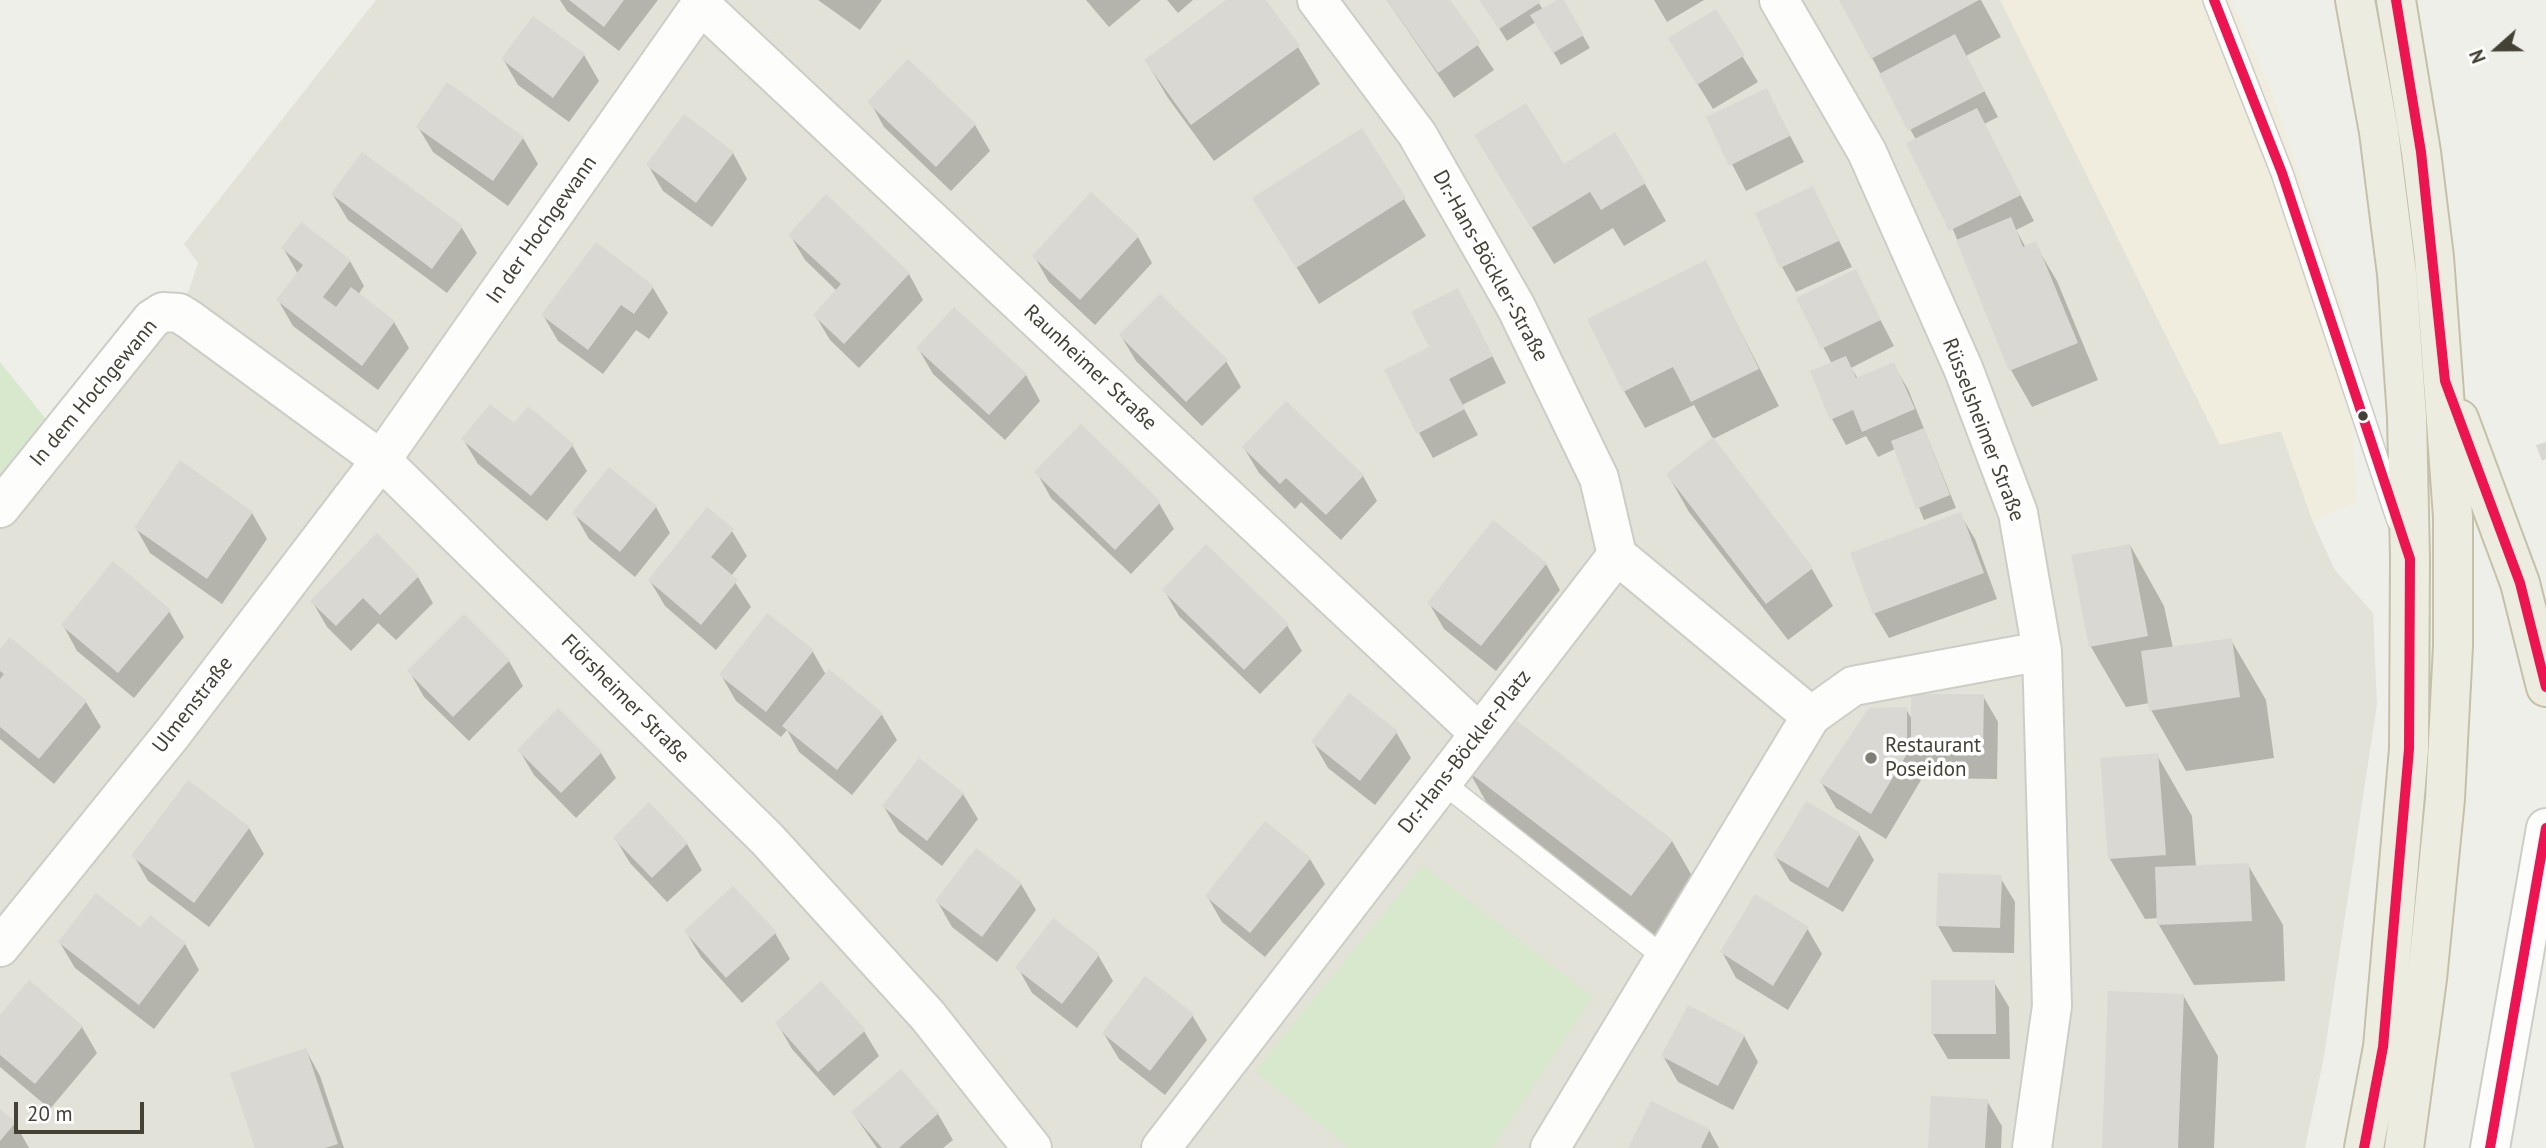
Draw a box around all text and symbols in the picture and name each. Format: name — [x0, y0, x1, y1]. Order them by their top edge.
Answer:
north arrow — [2462, 14, 2532, 84]
text: N — [2464, 46, 2491, 67]
street label: In der Hochgewann — [482, 151, 602, 309]
street label: Dr.-Hans-Böckler-Straße — [1427, 166, 1553, 366]
street label: Raunheimer Straße — [1018, 300, 1162, 436]
street label: In dem Hochgewann — [25, 314, 163, 472]
street label: Rüsselsheimer Straße — [1936, 335, 2030, 525]
unlabelled marker — [2356, 409, 2370, 423]
street label: Flörsheimer Straße — [555, 629, 695, 769]
street label: Ulmenstraße — [147, 652, 239, 758]
street label: Dr.-Hans-Böckler-Platz — [1393, 665, 1537, 839]
place label: Restaurant Poseidon — [1885, 733, 1981, 783]
marker: Restaurant Poseidon — [1863, 750, 1879, 766]
scale bar — [18, 1088, 147, 1132]
text: 20 m — [27, 1100, 73, 1127]

